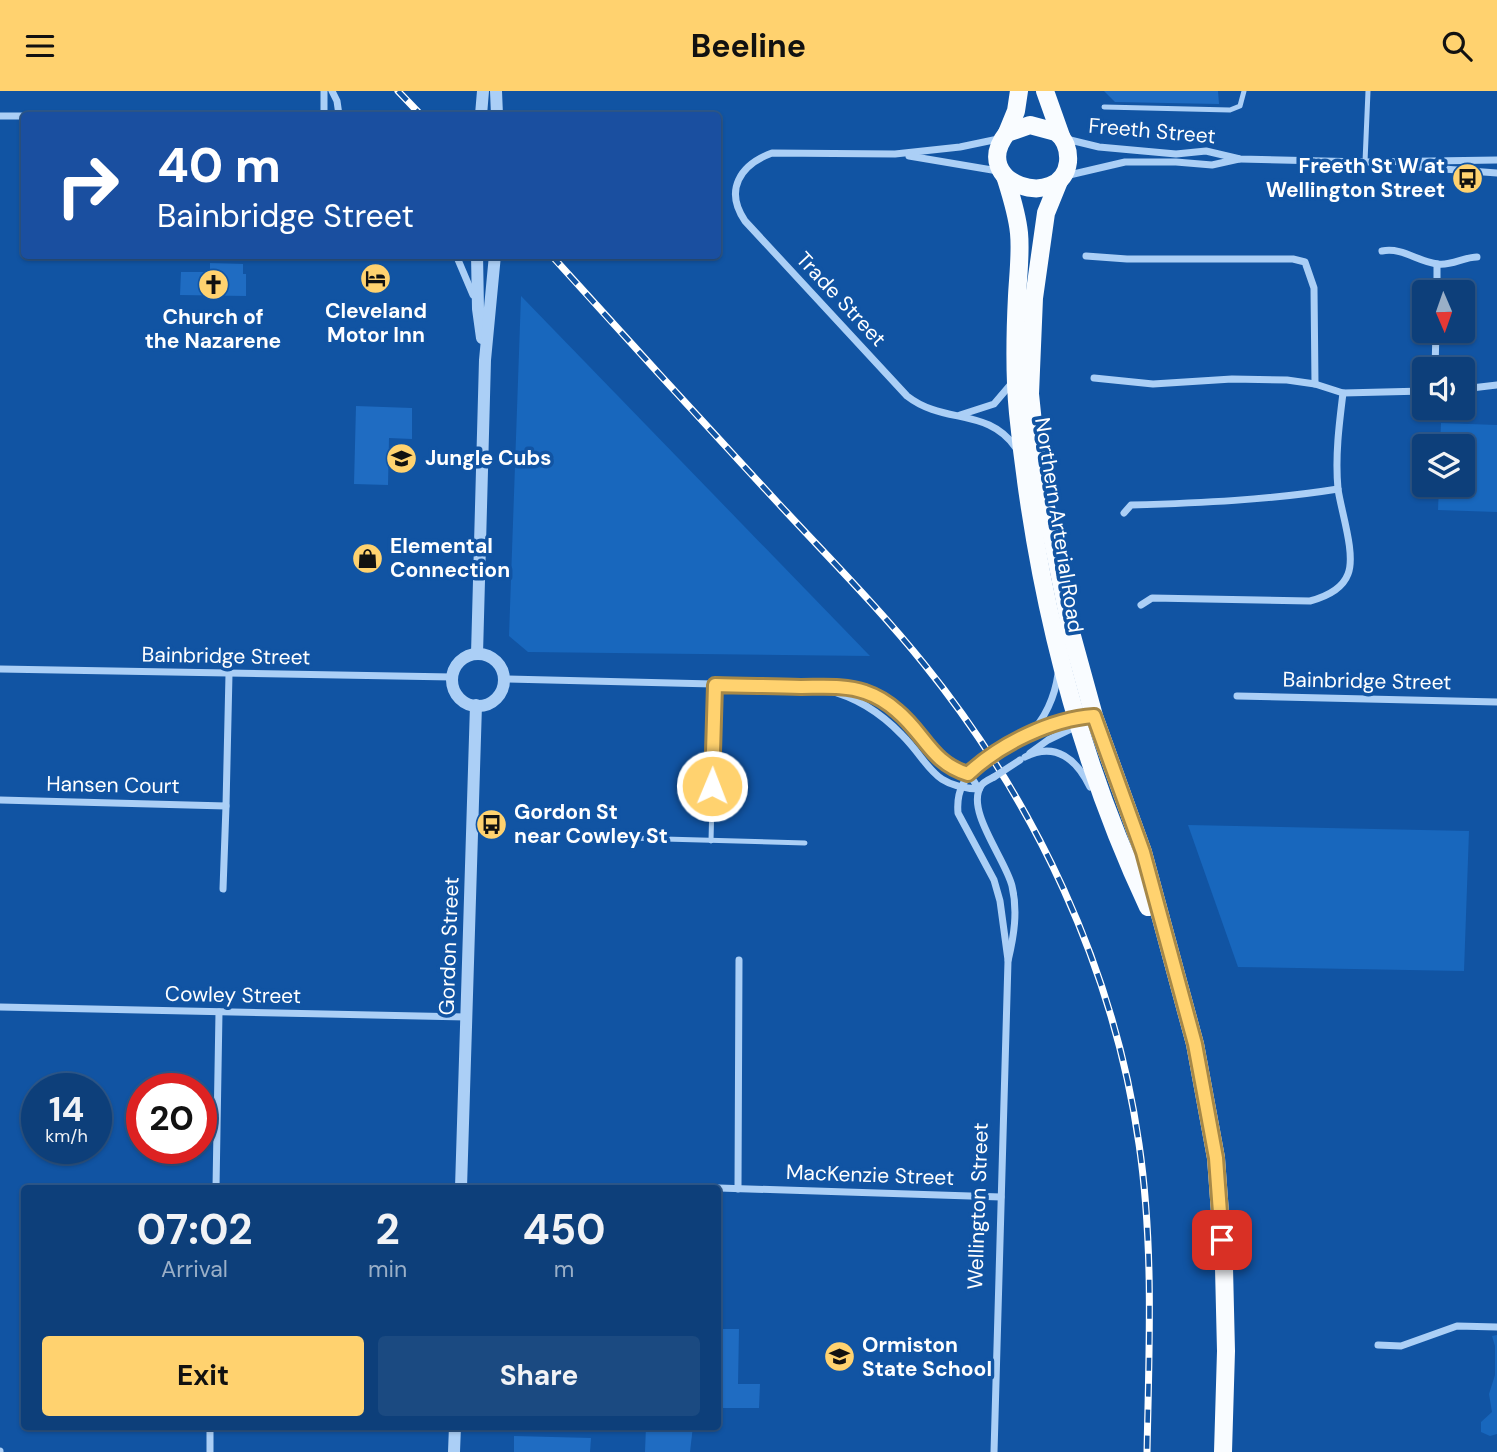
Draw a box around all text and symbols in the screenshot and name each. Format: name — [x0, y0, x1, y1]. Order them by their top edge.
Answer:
text: Beeline — [691, 25, 806, 67]
icon: menu — [21, 27, 59, 65]
icon: search — [1438, 27, 1476, 65]
street label: Freeth Street — [1087, 111, 1217, 151]
text: 40 m — [157, 133, 281, 197]
icon: right — [42, 140, 133, 231]
place label: Freeth St W at Wellington Street — [1266, 152, 1445, 204]
bus stop icon: Freeth St W at Wellington Street — [1451, 161, 1485, 195]
text: Bainbridge Street — [157, 195, 414, 237]
street label: Trade Street — [790, 246, 892, 352]
hotel icon: Cleveland Motor Inn — [359, 262, 393, 296]
church icon: Church of the Nazarene — [196, 268, 230, 302]
north arrow — [1412, 280, 1475, 343]
map controls — [1412, 280, 1475, 497]
place label: Cleveland Motor Inn — [325, 297, 427, 349]
place label: Church of the Nazarene — [145, 303, 281, 355]
button: sound — [1412, 357, 1475, 420]
street label: Northern Arterial Road — [1028, 415, 1090, 635]
button: layers — [1412, 434, 1475, 497]
school or university icon: Jungle Cubs — [385, 441, 419, 475]
place label: Jungle Cubs — [425, 444, 551, 472]
place label: Elemental Connection — [390, 532, 510, 584]
shop icon: Elemental Connection — [350, 541, 384, 575]
street label: Bainbridge Street — [141, 641, 311, 671]
street label: Bainbridge Street — [1282, 666, 1452, 696]
position arrow — [675, 749, 749, 823]
street label: Hansen Court — [46, 770, 180, 800]
place label: Gordon St near Cowley St — [514, 798, 668, 850]
bus stop icon: Gordon St near Cowley St — [474, 807, 508, 841]
street label: Gordon Street — [433, 876, 465, 1016]
street label: Cowley Street — [165, 980, 301, 1010]
speed limit sign: 20 — [126, 1073, 217, 1164]
text: 14 — [49, 1086, 84, 1132]
street label: Wellington Street — [961, 1122, 995, 1290]
text: km/h — [45, 1124, 88, 1148]
street label: MacKenzie Street — [785, 1158, 955, 1192]
text: 07:02 — [136, 1202, 253, 1257]
text: 2 — [375, 1202, 400, 1257]
text: 450 — [523, 1202, 606, 1257]
pin — [1192, 1210, 1252, 1270]
icon: arrive — [1203, 1221, 1241, 1259]
text: Arrival — [161, 1254, 228, 1284]
text: min — [368, 1254, 407, 1284]
text: m — [554, 1254, 574, 1284]
place label: Ormiston State School — [862, 1331, 992, 1383]
button: Exit — [42, 1336, 364, 1416]
button: Share — [378, 1336, 700, 1416]
school or university icon: Ormiston State School — [822, 1340, 856, 1374]

